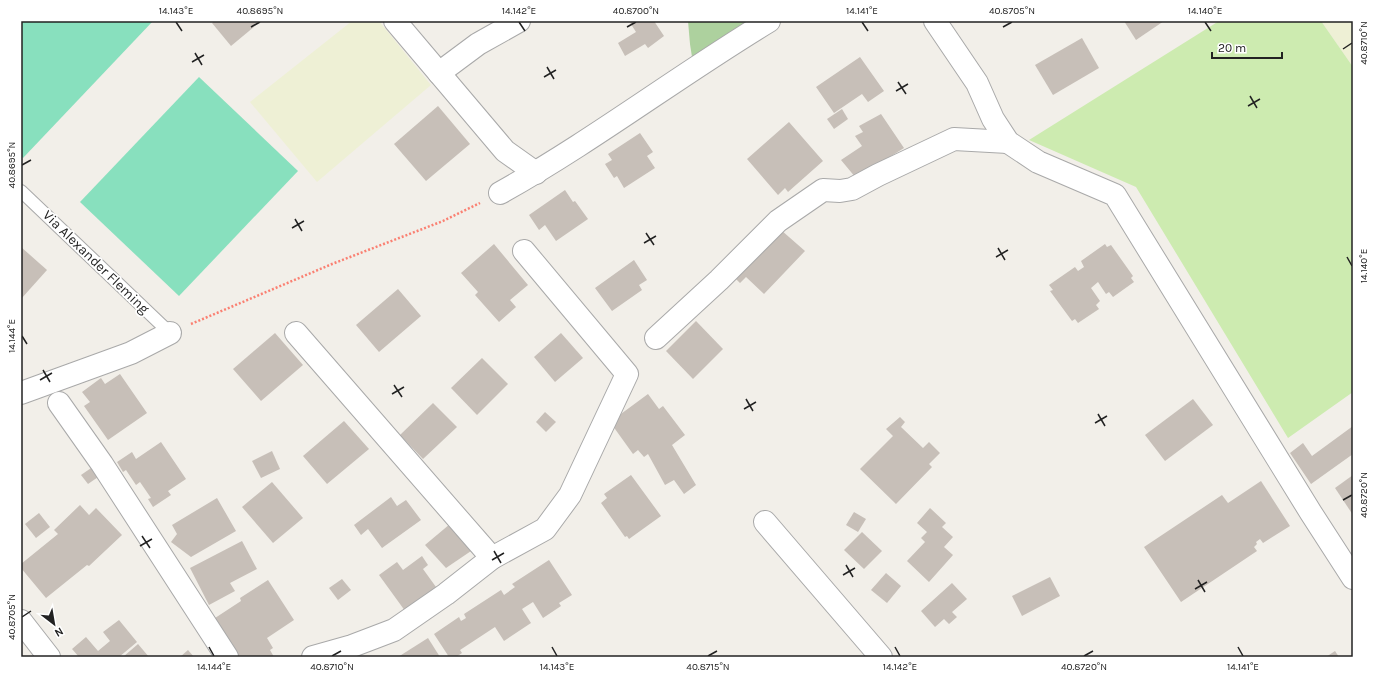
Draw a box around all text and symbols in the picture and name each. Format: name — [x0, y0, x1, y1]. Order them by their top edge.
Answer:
text: 14.143°E — [159, 5, 193, 17]
text: 40.8695°N — [237, 5, 283, 17]
text: 14.142°E — [502, 5, 536, 17]
text: 40.8700°N — [613, 5, 659, 17]
text: 14.141°E — [846, 5, 878, 17]
text: 40.8705°N — [989, 5, 1035, 17]
text: 14.140°E — [1188, 5, 1222, 17]
text: 40.8710°N — [1358, 21, 1370, 65]
scale bar — [1212, 34, 1282, 60]
text: 20 m — [1218, 41, 1246, 55]
text: 40.8695°N — [6, 142, 18, 188]
street label: Via Alexander Fleming — [39, 207, 153, 317]
text: 14.140°E — [1358, 249, 1370, 283]
text: 14.144°E — [6, 319, 18, 353]
text: 40.8720°N — [1358, 472, 1370, 518]
text: 40.8705°N — [6, 594, 18, 640]
north arrow — [34, 604, 74, 644]
text: N — [52, 625, 66, 640]
text: 14.144°E — [197, 661, 231, 673]
text: 40.8710°N — [310, 661, 354, 673]
text: 14.143°E — [540, 661, 574, 673]
text: 40.8715°N — [686, 661, 730, 673]
text: 14.142°E — [883, 661, 917, 673]
text: 40.8720°N — [1061, 661, 1107, 673]
text: 14.141°E — [1227, 661, 1259, 673]

